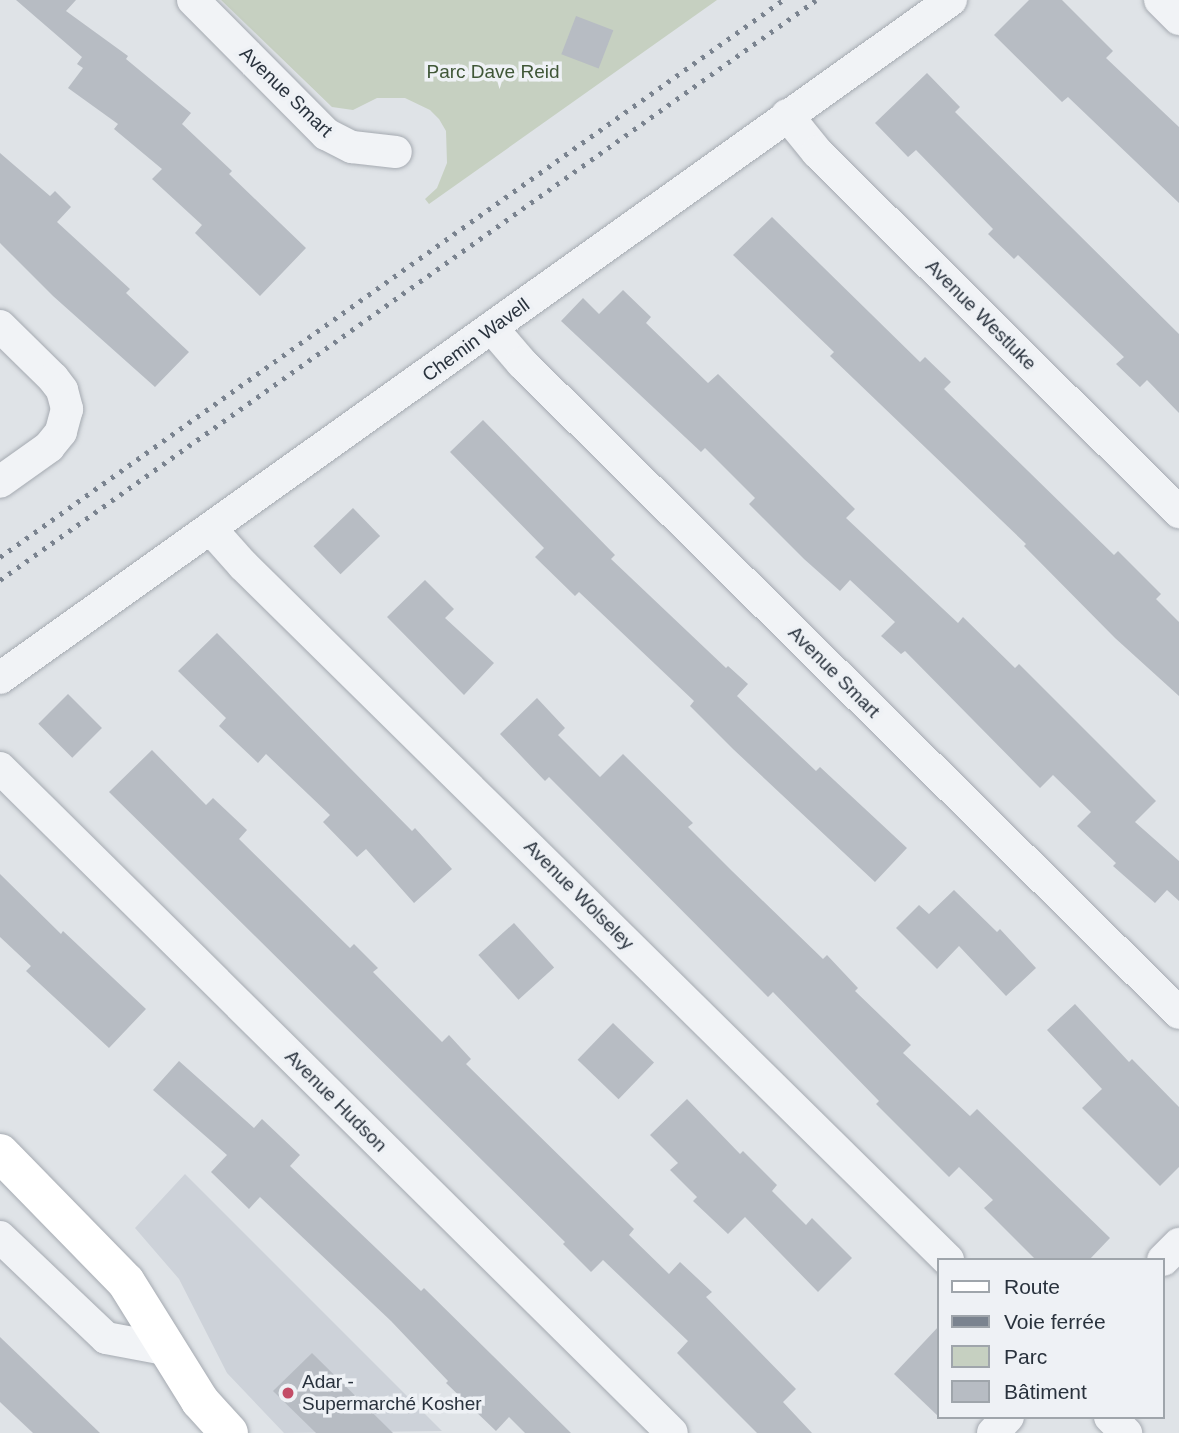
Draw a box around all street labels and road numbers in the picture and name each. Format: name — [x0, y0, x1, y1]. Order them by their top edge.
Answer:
street label: Avenue Smart — [235, 42, 337, 142]
street label: Avenue Westluke — [921, 255, 1041, 375]
street label: Chemin Wavell — [418, 293, 534, 387]
street label: Avenue Smart — [783, 621, 885, 723]
street label: Avenue Wolseley — [519, 835, 639, 955]
street label: Avenue Hudson — [280, 1045, 392, 1157]

